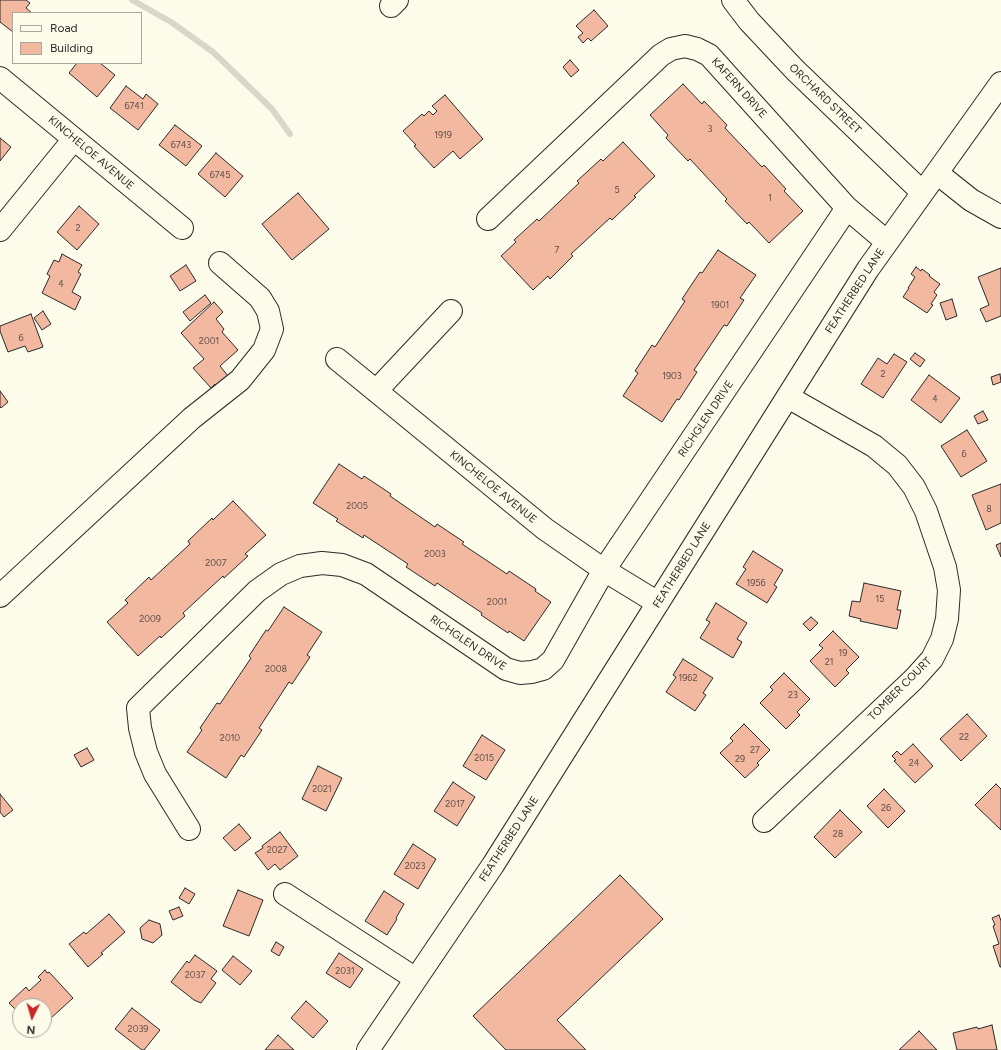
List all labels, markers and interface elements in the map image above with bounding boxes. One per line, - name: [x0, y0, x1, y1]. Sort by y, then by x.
- legend: [12, 12, 142, 64]
- text: Road: [50, 21, 78, 35]
- text: Building: [50, 41, 93, 55]
- street label: KAFERN DRIVE: [709, 55, 769, 121]
- street label: ORCHARD STREET: [786, 61, 864, 137]
- house number: 6741: [124, 101, 144, 111]
- street label: KINCHELOE AVENUE: [45, 113, 137, 193]
- house number: 3: [708, 124, 712, 134]
- house number: 1919: [434, 130, 452, 140]
- house number: 6743: [171, 140, 191, 150]
- house number: 6745: [210, 170, 230, 180]
- house number: 5: [614, 185, 620, 195]
- house number: 1: [768, 193, 772, 203]
- house number: 2: [75, 223, 81, 233]
- house number: 7: [555, 245, 559, 255]
- street label: FEATHERBED LANE: [822, 246, 888, 336]
- house number: 4: [58, 279, 64, 289]
- house number: 1901: [711, 300, 729, 310]
- house number: 6: [18, 333, 24, 343]
- house number: 2001: [199, 336, 219, 346]
- house number: 2: [880, 369, 886, 379]
- house number: 1903: [662, 371, 682, 381]
- street label: RICHGLEN DRIVE: [676, 378, 736, 460]
- house number: 4: [932, 394, 938, 404]
- street label: KINCHELOE AVENUE: [447, 448, 539, 526]
- house number: 6: [961, 449, 967, 459]
- house number: 2005: [346, 501, 368, 511]
- house number: 8: [986, 504, 992, 514]
- street label: FEATHERBED LANE: [650, 519, 714, 611]
- house number: 2003: [424, 549, 446, 559]
- house number: 2007: [205, 558, 227, 568]
- house number: 1956: [746, 578, 766, 588]
- house number: 15: [876, 594, 884, 604]
- house number: 2001: [487, 597, 507, 607]
- street label: RICHGLEN DRIVE: [427, 613, 509, 673]
- house number: 2009: [139, 614, 161, 624]
- house number: 19: [839, 648, 847, 658]
- street label: TOMBER COURT: [866, 655, 934, 723]
- house number: 21: [825, 657, 833, 667]
- house number: 2008: [265, 664, 287, 674]
- house number: 1962: [679, 673, 697, 683]
- house number: 23: [788, 690, 798, 700]
- house number: 22: [959, 732, 969, 742]
- house number: 2010: [220, 733, 240, 743]
- house number: 27: [750, 745, 760, 755]
- house number: 2015: [474, 753, 494, 763]
- house number: 29: [735, 754, 745, 764]
- house number: 24: [909, 758, 919, 768]
- house number: 2021: [312, 784, 332, 794]
- street label: FEATHERBED LANE: [476, 794, 542, 884]
- house number: 2017: [445, 799, 465, 809]
- house number: 26: [881, 803, 891, 813]
- house number: 28: [833, 829, 843, 839]
- house number: 2027: [267, 845, 287, 855]
- house number: 2023: [405, 861, 425, 871]
- house number: 2031: [335, 966, 355, 976]
- house number: 2037: [185, 970, 205, 980]
- north arrow: [12, 998, 52, 1038]
- text: N: [26, 1023, 36, 1036]
- house number: 2039: [128, 1024, 148, 1034]

